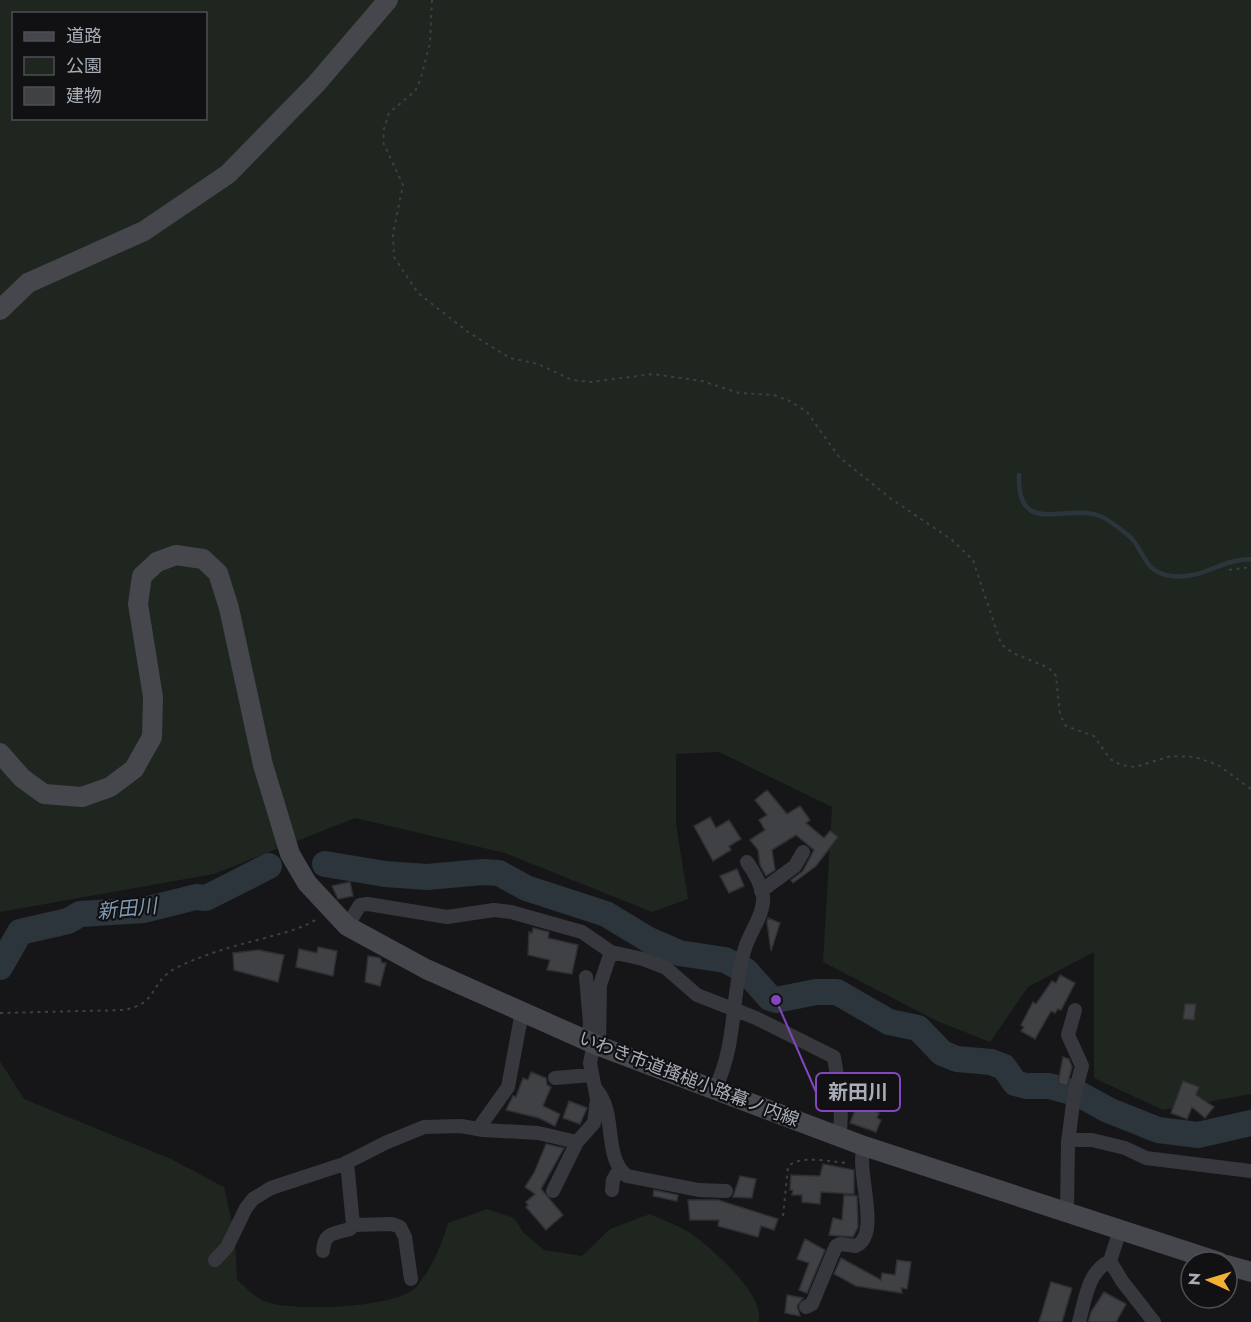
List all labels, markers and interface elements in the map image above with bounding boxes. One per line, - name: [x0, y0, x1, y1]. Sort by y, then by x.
- legend: [12, 12, 207, 120]
- text: 道路: [66, 23, 102, 49]
- text: 公園: [66, 53, 102, 79]
- text: 建物: [66, 83, 102, 109]
- water label: 新田川: [96, 891, 160, 927]
- street label: いわき市道搔槌小路幕ノ内線: [575, 1025, 803, 1133]
- callout: 新田川: [816, 1073, 900, 1111]
- text: 新田川: [828, 1078, 888, 1107]
- north arrow: [1179, 1250, 1239, 1310]
- text: N: [1183, 1272, 1206, 1286]

